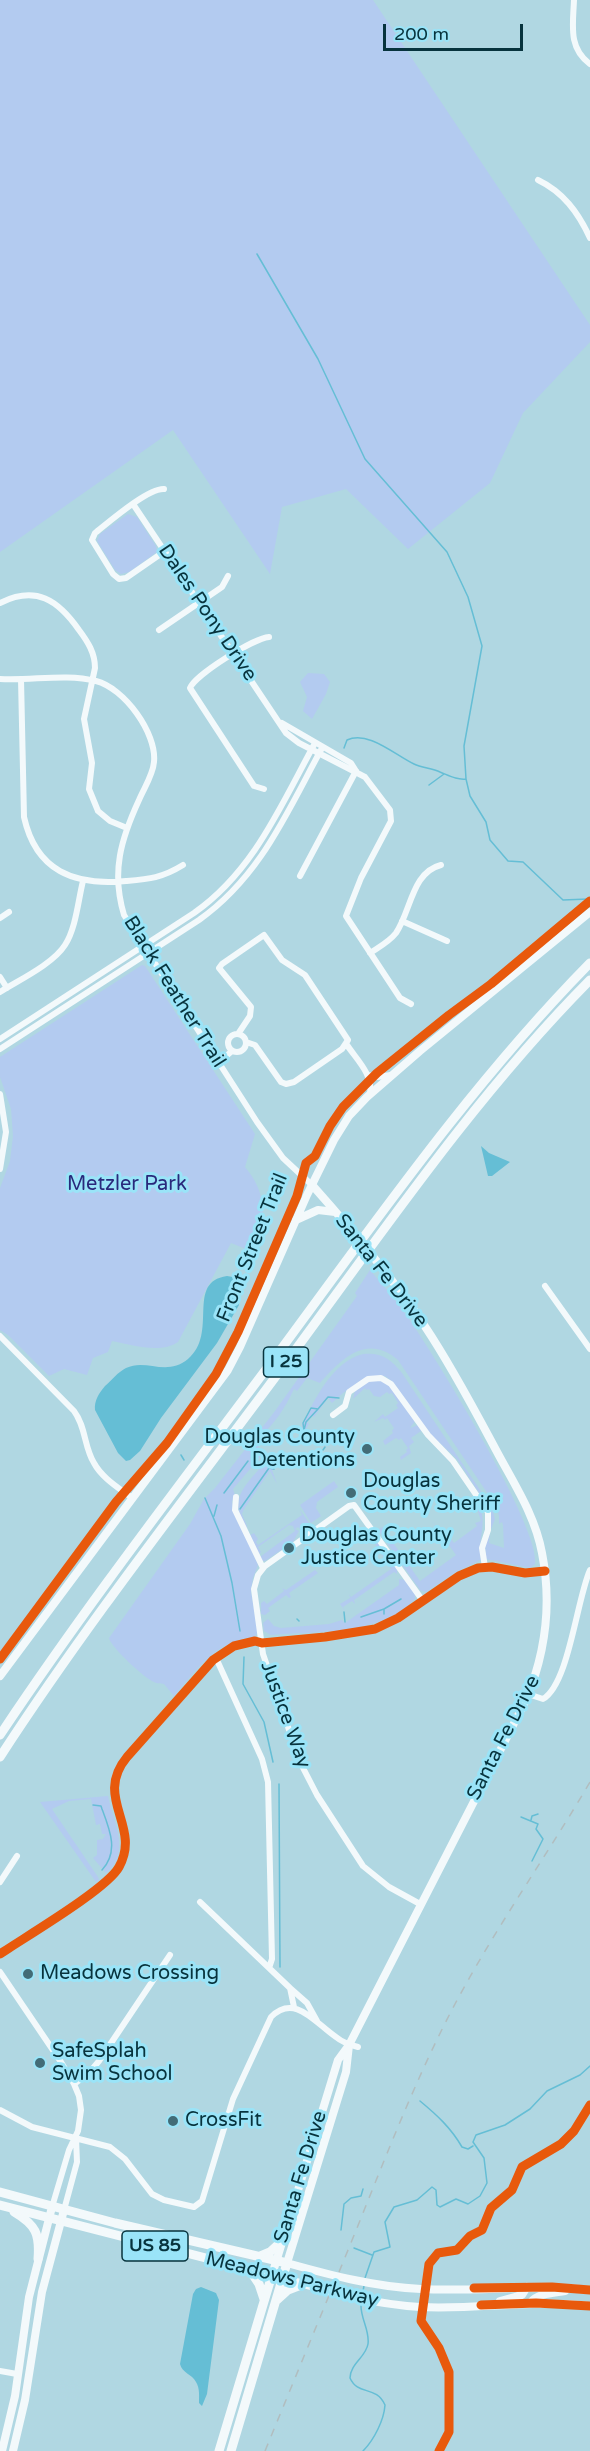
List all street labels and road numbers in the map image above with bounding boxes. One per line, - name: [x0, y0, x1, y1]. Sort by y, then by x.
- street label: Dales Pony Drive: [152, 540, 262, 686]
- street label: Black Feather Trail: [118, 912, 230, 1072]
- street label: Front Street Trail: [212, 1170, 294, 1326]
- street label: Santa Fe Drive: [329, 1210, 433, 1332]
- road number: I 25: [264, 1347, 308, 1377]
- street label: Justice Way: [255, 1658, 315, 1772]
- street label: Santa Fe Drive: [462, 1672, 546, 1804]
- street label: Santa Fe Drive: [270, 2108, 332, 2246]
- road number: US 85: [122, 2231, 188, 2261]
- street label: Meadows Parkway: [203, 2247, 381, 2313]

